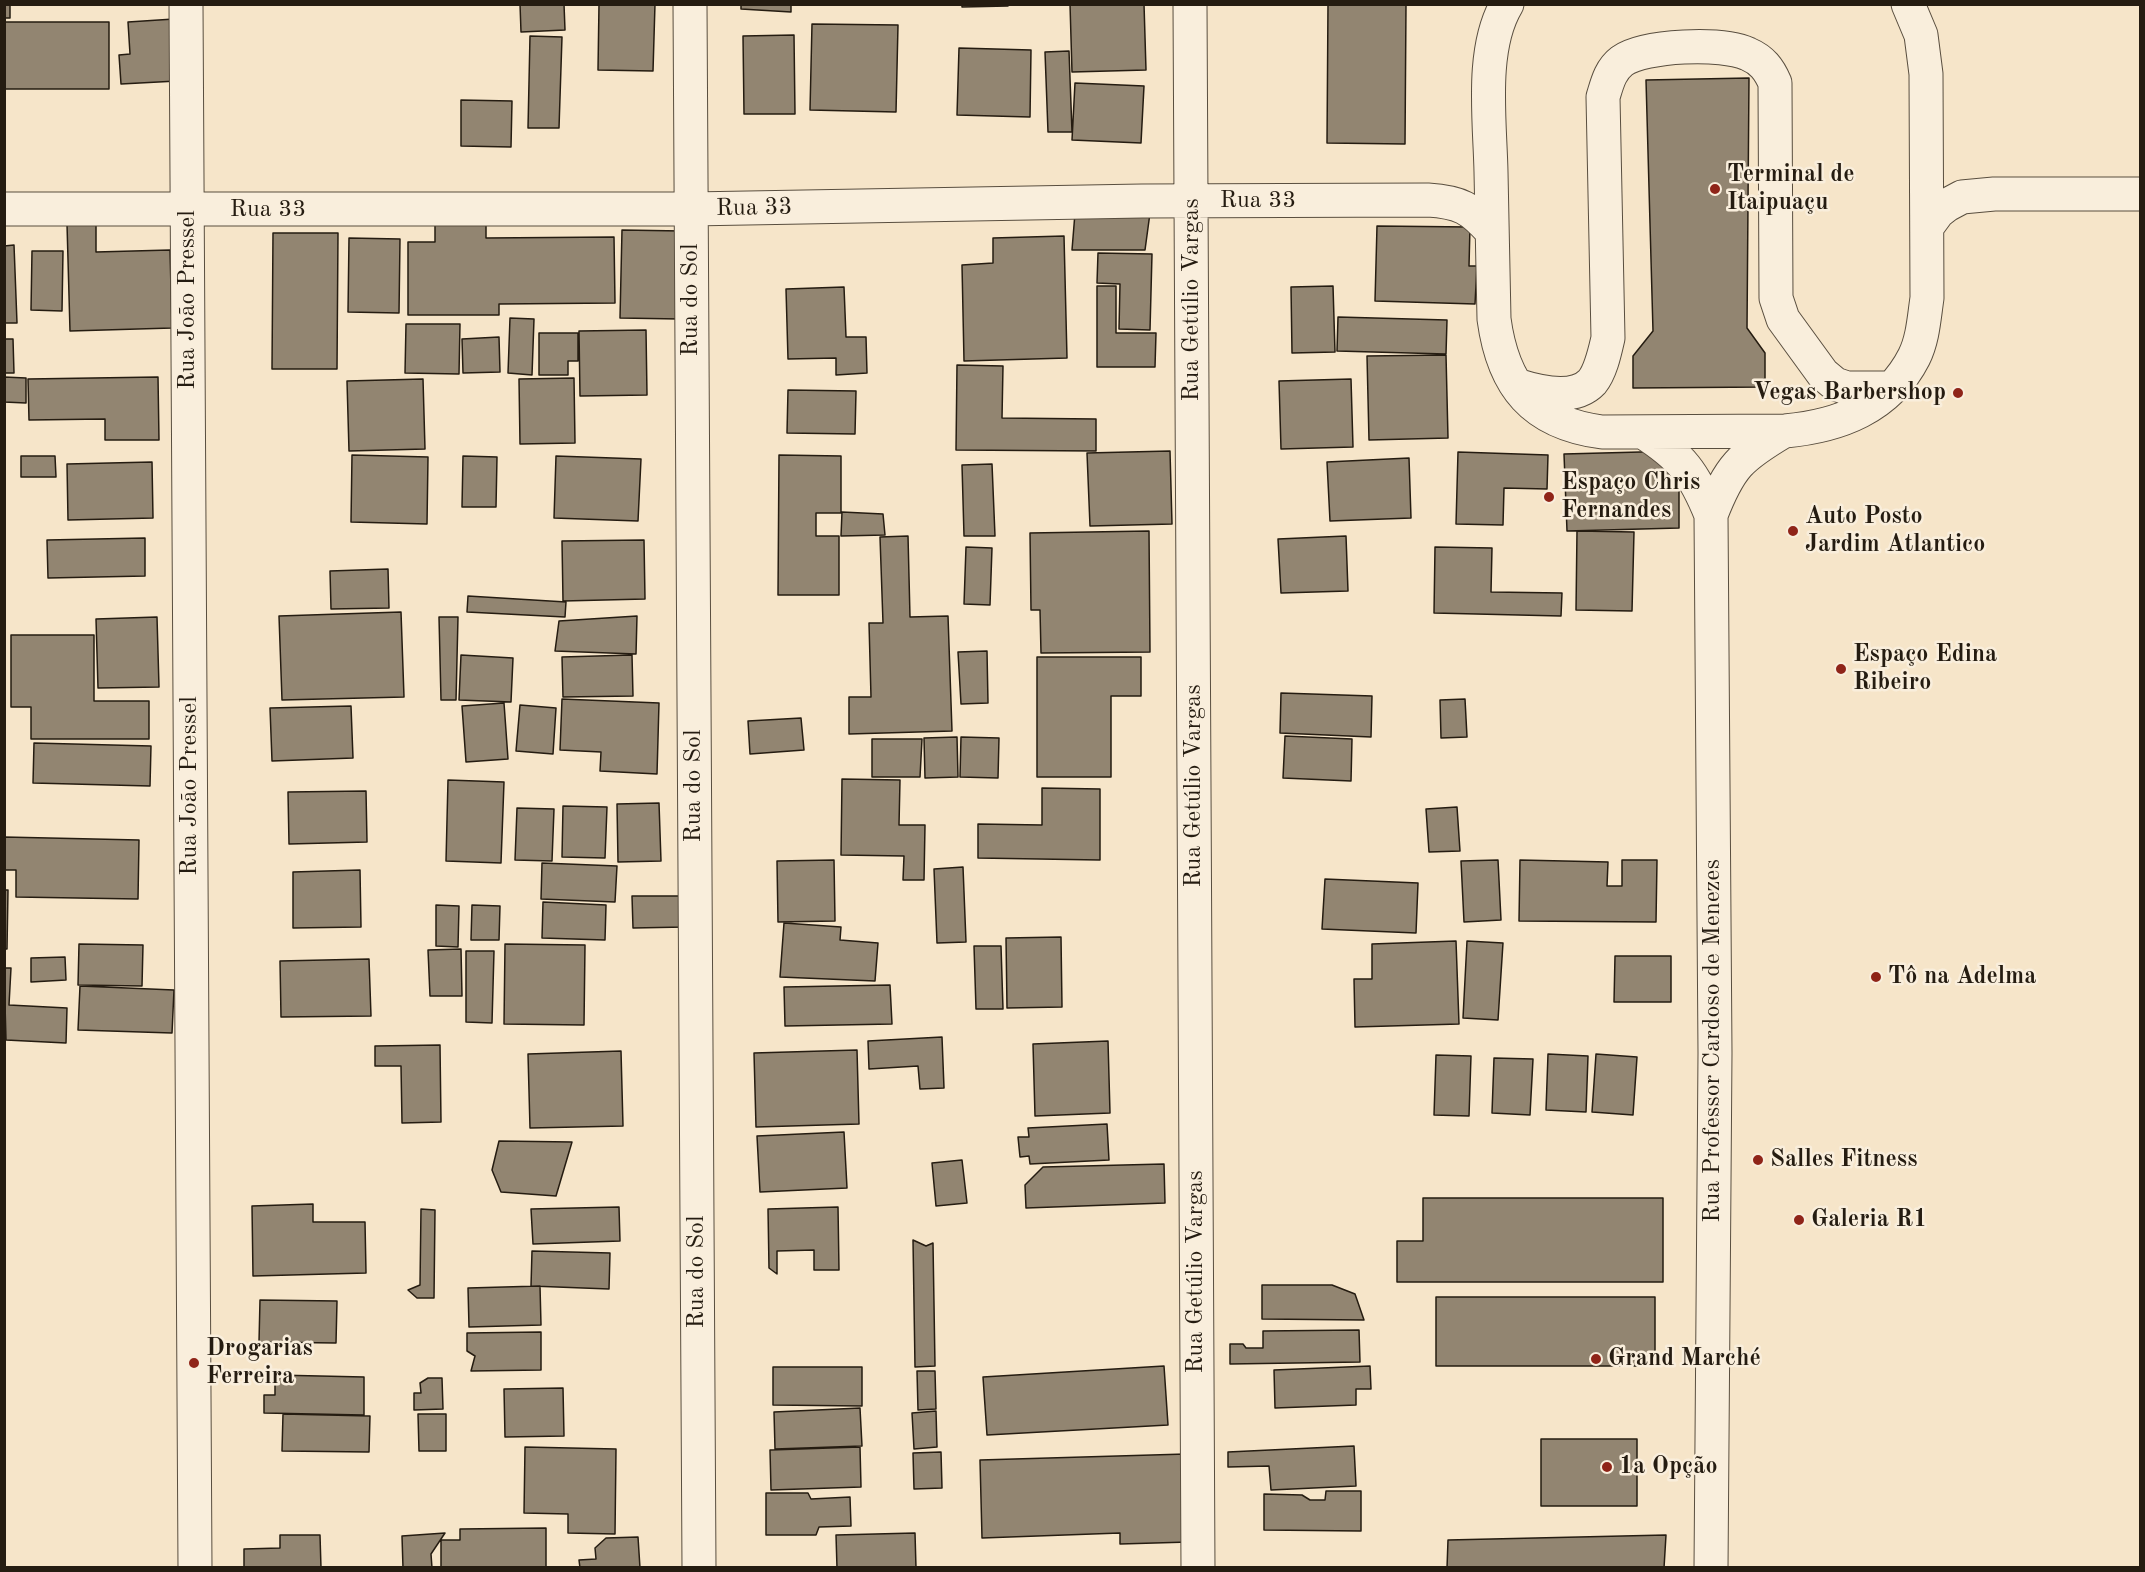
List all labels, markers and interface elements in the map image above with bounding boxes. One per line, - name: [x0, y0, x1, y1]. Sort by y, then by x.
- place label: Terminal de Itaipuaçu: [1727, 161, 1855, 217]
- marker: Terminal de Itaipuaçu: [1708, 182, 1722, 196]
- street label: Rua 33: [1220, 187, 1296, 215]
- street label: Rua 33: [716, 193, 792, 223]
- street label: Rua 33: [230, 196, 306, 224]
- street label: Rua Getúlio Vargas: [1178, 198, 1206, 402]
- street label: Rua João Pressel: [174, 210, 202, 390]
- street label: Rua do Sol: [677, 244, 705, 356]
- place label: Vegas Barbershop: [1753, 379, 1946, 407]
- marker: Vegas Barbershop: [1951, 386, 1965, 400]
- place label: Espaço Chris Fernandes: [1561, 469, 1700, 525]
- marker: Espaço Chris Fernandes: [1542, 490, 1556, 504]
- place label: Auto Posto Jardim Atlantico: [1805, 503, 1985, 559]
- marker: Auto Posto Jardim Atlantico: [1786, 524, 1800, 538]
- place label: Espaço Edina Ribeiro: [1853, 641, 1997, 697]
- marker: Espaço Edina Ribeiro: [1834, 662, 1848, 676]
- street label: Rua Getúlio Vargas: [1180, 684, 1208, 888]
- street label: Rua João Pressel: [176, 696, 204, 876]
- street label: Rua do Sol: [680, 730, 708, 842]
- street label: Rua Professor Cardoso de Menezes: [1699, 859, 1727, 1223]
- place label: Tô na Adelma: [1888, 963, 2037, 991]
- marker: Tô na Adelma: [1869, 970, 1883, 984]
- place label: Salles Fitness: [1770, 1146, 1917, 1174]
- marker: Salles Fitness: [1751, 1153, 1765, 1167]
- street label: Rua Getúlio Vargas: [1182, 1170, 1210, 1374]
- place label: Galeria R1: [1811, 1206, 1927, 1234]
- marker: Galeria R1: [1792, 1213, 1806, 1227]
- street label: Rua do Sol: [683, 1216, 711, 1328]
- place label: Drogarias Ferreira: [206, 1335, 313, 1391]
- place label: Grand Marché: [1608, 1345, 1761, 1373]
- marker: Grand Marché: [1589, 1352, 1603, 1366]
- marker: Drogarias Ferreira: [187, 1356, 201, 1370]
- place label: 1a Opção: [1619, 1453, 1717, 1481]
- marker: 1a Opção: [1600, 1460, 1614, 1474]

